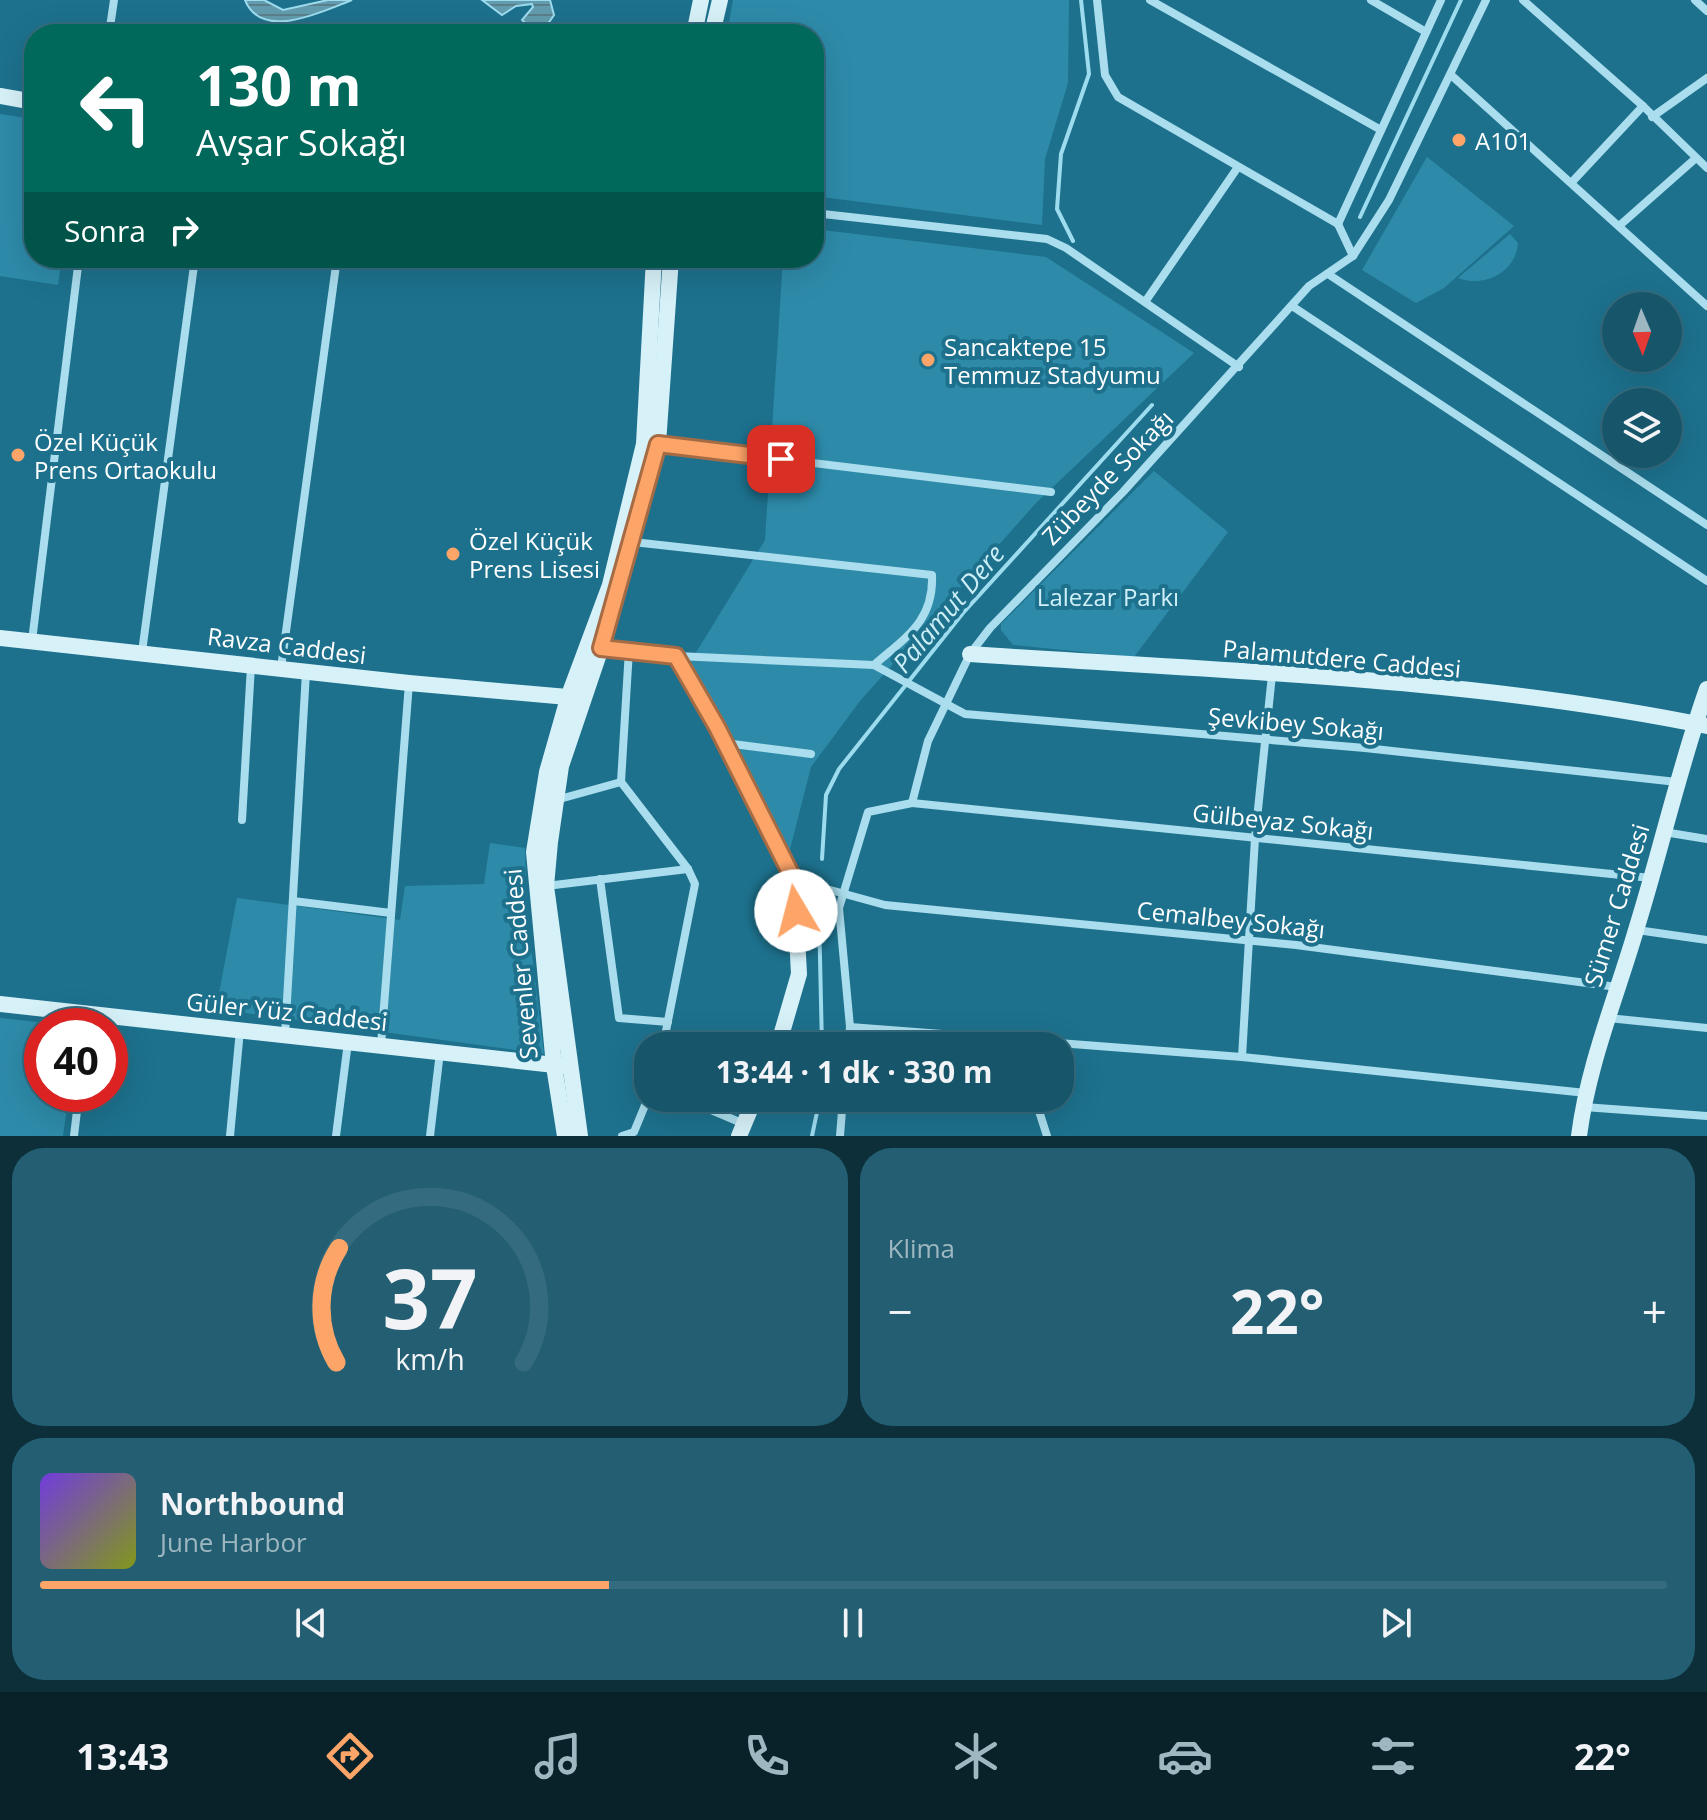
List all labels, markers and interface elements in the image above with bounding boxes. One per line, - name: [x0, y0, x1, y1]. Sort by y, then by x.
- text: 130 m: [196, 46, 362, 122]
- icon: left: [64, 56, 168, 160]
- text: Avşar Sokağı: [196, 118, 407, 167]
- place label: A101: [1475, 124, 1531, 157]
- marker: A101: [1450, 131, 1468, 149]
- icon: right: [162, 208, 206, 252]
- text: Sonra: [64, 210, 146, 251]
- north arrow: [1602, 292, 1682, 372]
- map controls: [1602, 292, 1682, 468]
- place label: Sancaktepe 15 Temmuz Stadyumu: [944, 330, 1161, 391]
- marker: Sancaktepe 15 Temmuz Stadyumu: [919, 351, 937, 369]
- button: layers: [1602, 388, 1682, 468]
- street label: Zübeyde Sokağı: [1034, 402, 1180, 552]
- place label: Özel Küçük Prens Ortaokulu: [34, 425, 217, 486]
- pin: [747, 425, 815, 493]
- icon: arrive: [759, 437, 803, 481]
- marker: Özel Küçük Prens Ortaokulu: [9, 446, 27, 464]
- place label: Özel Küçük Prens Lisesi: [469, 524, 600, 585]
- water label: Palamut Dere: [884, 536, 1012, 680]
- marker: Özel Küçük Prens Lisesi: [444, 545, 462, 563]
- park label: Lalezar Parkı: [1037, 580, 1179, 613]
- street label: Ravza Caddesi: [206, 619, 368, 671]
- street label: Palamutdere Caddesi: [1221, 631, 1463, 685]
- street label: Şevkibey Sokağı: [1207, 699, 1385, 747]
- street label: Gülbeyaz Sokağı: [1191, 795, 1375, 847]
- street label: Sümer Caddesi: [1576, 820, 1656, 990]
- street label: Sevenler Caddesi: [495, 867, 545, 1061]
- position arrow: [754, 869, 838, 953]
- street label: Cemalbey Sokağı: [1135, 893, 1327, 945]
- street label: Güler Yüz Caddesi: [185, 984, 389, 1038]
- speed limit sign: 40: [24, 1008, 128, 1112]
- text: 13:44 · 1 dk · 330 m: [716, 1051, 992, 1092]
- text: Klima: [888, 1230, 955, 1266]
- text: 37: [382, 1240, 477, 1353]
- text: 22°: [1230, 1270, 1324, 1352]
- text: −: [888, 1281, 913, 1341]
- text: +: [1642, 1281, 1667, 1341]
- text: km/h: [395, 1339, 464, 1378]
- text: Northbound: [160, 1483, 345, 1524]
- text: June Harbor: [160, 1524, 307, 1560]
- icon: previous: [289, 1601, 333, 1645]
- icon: pause: [831, 1601, 875, 1645]
- icon: next: [1374, 1601, 1418, 1645]
- icon: directions: [322, 1728, 378, 1784]
- icon: music: [530, 1728, 586, 1784]
- icon: phone: [739, 1728, 795, 1784]
- icon: climate: [948, 1728, 1004, 1784]
- icon: car: [1157, 1728, 1213, 1784]
- icon: filters: [1365, 1728, 1421, 1784]
- text: 13:43: [76, 1732, 169, 1781]
- text: 22°: [1574, 1732, 1631, 1781]

